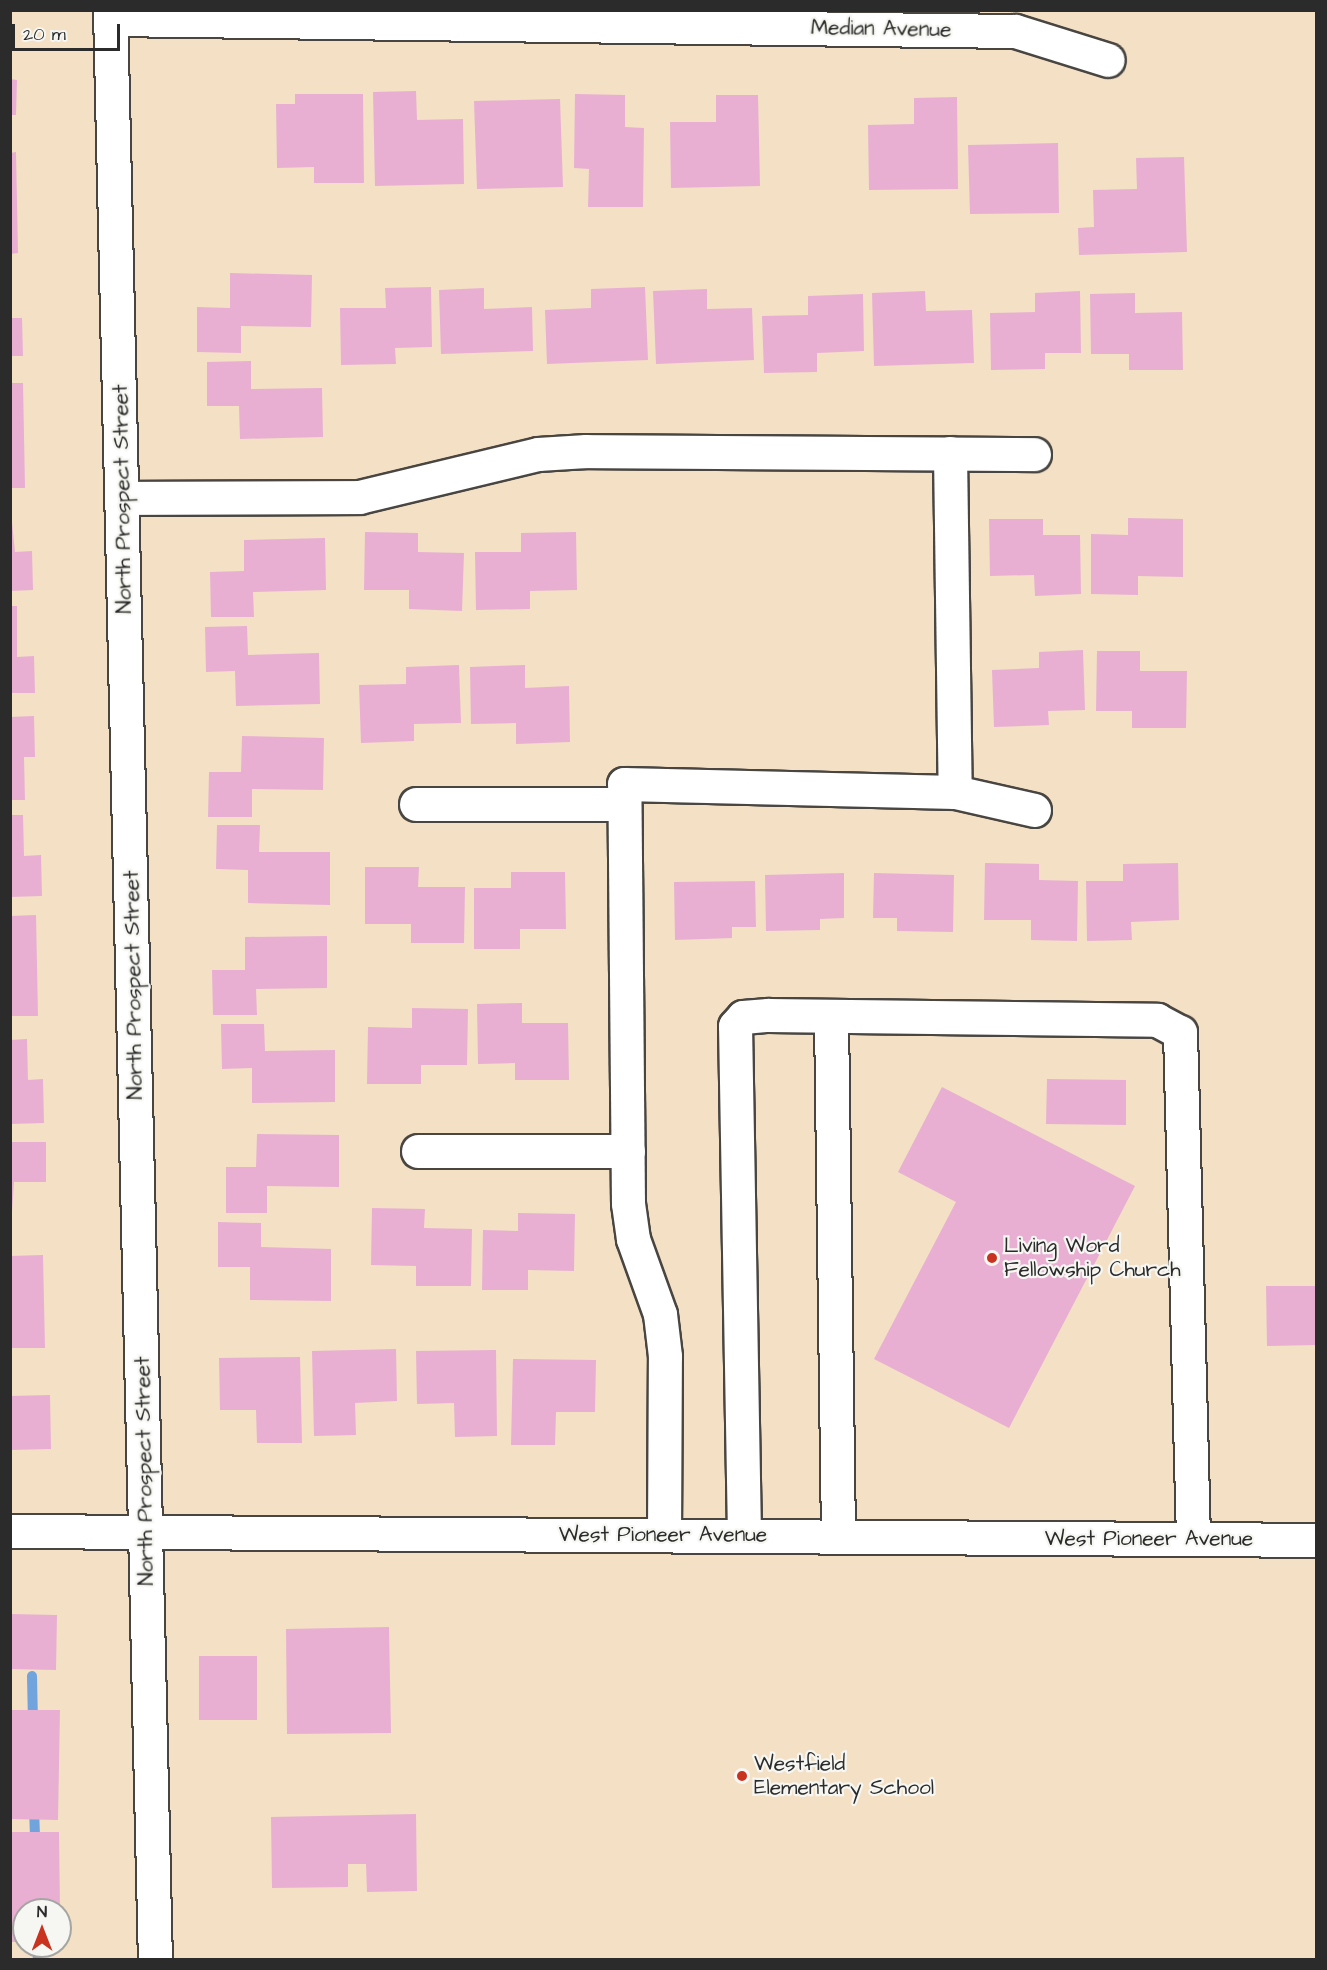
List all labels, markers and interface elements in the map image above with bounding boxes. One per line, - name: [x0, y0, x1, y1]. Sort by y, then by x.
- scale bar: [15, 12, 123, 50]
- street label: Median Avenue: [811, 15, 951, 43]
- text: 20 m: [23, 22, 66, 47]
- street label: North Prospect Street: [108, 384, 138, 614]
- street label: North Prospect Street: [119, 870, 149, 1100]
- place label: Living Word Fellowship Church: [1004, 1233, 1181, 1283]
- marker: Living Word Fellowship Church: [985, 1251, 999, 1265]
- street label: North Prospect Street: [130, 1356, 160, 1586]
- street label: West Pioneer Avenue: [559, 1522, 767, 1548]
- street label: West Pioneer Avenue: [1045, 1526, 1253, 1552]
- place label: Westfield Elementary School: [754, 1751, 934, 1801]
- marker: Westfield Elementary School: [735, 1769, 749, 1783]
- north arrow: [12, 1898, 72, 1958]
- text: N: [37, 1901, 47, 1923]

